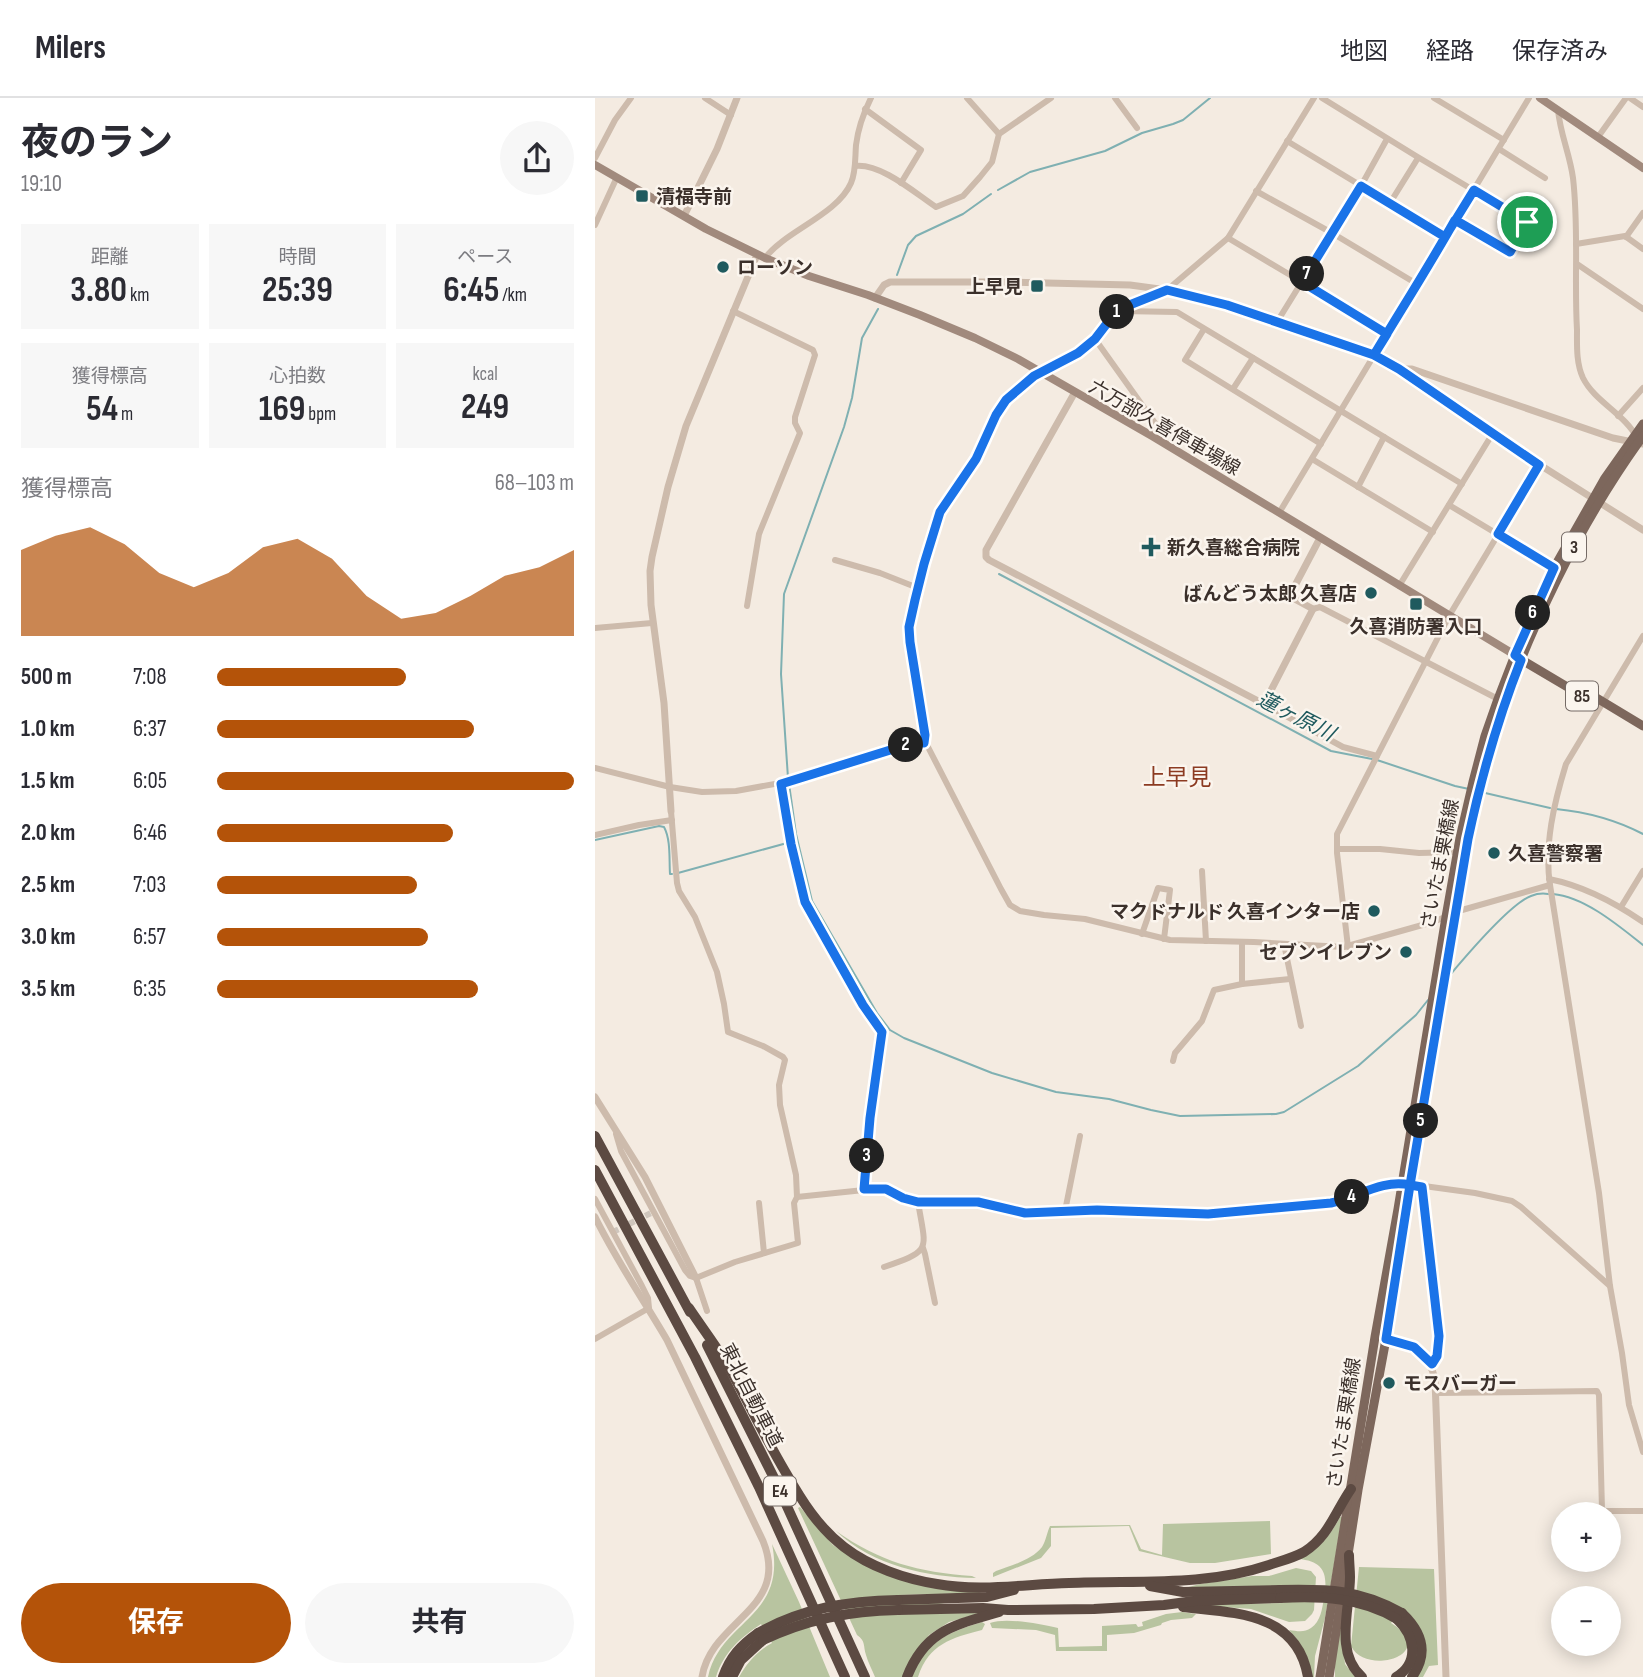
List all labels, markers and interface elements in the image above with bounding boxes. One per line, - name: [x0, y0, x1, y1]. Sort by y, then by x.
- text: Milers: [35, 28, 106, 68]
- text: 地図: [1340, 37, 1388, 66]
- text: 経路: [1426, 37, 1474, 66]
- text: 保存済み: [1512, 37, 1608, 66]
- text: 夜のラン: [21, 121, 173, 166]
- button: share: [500, 121, 574, 195]
- text: 19:10: [21, 170, 62, 198]
- place label: 清福寺前: [656, 186, 732, 209]
- marker: 清福寺前: [634, 188, 650, 204]
- pin: [1497, 192, 1557, 252]
- icon: arrive: [1508, 203, 1546, 241]
- text: 距離: [91, 246, 129, 269]
- text: 時間: [278, 246, 317, 269]
- text: ペース: [457, 246, 513, 269]
- pin: 7: [1289, 256, 1325, 292]
- place label: ローソン: [737, 257, 813, 280]
- marker: ローソン: [715, 259, 731, 275]
- text: 7: [1302, 262, 1311, 285]
- text: 3.80: [70, 269, 127, 312]
- text: 25:39: [262, 269, 333, 312]
- text: 6:45: [443, 269, 499, 312]
- place label: 上早見: [966, 276, 1023, 299]
- marker: 上早見: [1029, 278, 1045, 294]
- text: km: [127, 284, 149, 307]
- text: /km: [499, 284, 527, 307]
- pin: 1: [1099, 294, 1135, 330]
- text: 1: [1113, 300, 1120, 323]
- text: kcal: [473, 363, 498, 386]
- text: 獲得標高: [72, 365, 148, 388]
- text: 心拍数: [269, 365, 326, 388]
- street label: 六万部久喜停車場線: [1084, 376, 1244, 481]
- text: 249: [461, 386, 509, 429]
- text: 54: [86, 388, 118, 431]
- text: 169: [259, 388, 305, 431]
- text: m: [118, 403, 133, 426]
- text: bpm: [305, 403, 336, 426]
- text: 68–103 m: [495, 469, 574, 497]
- text: 獲得標高: [21, 475, 113, 503]
- road number: 3: [1562, 532, 1586, 561]
- marker: 新久喜総合病院: [1141, 537, 1161, 557]
- place label: 新久喜総合病院: [1167, 537, 1300, 560]
- place label: ばんどう太郎 久喜店: [1184, 583, 1357, 606]
- marker: ばんどう太郎 久喜店: [1363, 585, 1379, 601]
- marker: 久喜消防署入口: [1408, 596, 1424, 612]
- pin: 6: [1515, 596, 1551, 630]
- text: 6: [1528, 601, 1537, 624]
- place label: 久喜消防署入口: [1349, 616, 1483, 639]
- text: 500 m: [21, 663, 72, 691]
- text: 7:08: [133, 663, 167, 691]
- road number: 85: [1566, 682, 1598, 710]
- water label: 蓮ヶ原川: [1253, 686, 1341, 748]
- text: 1.0 km: [21, 715, 75, 743]
- text: 6:37: [133, 715, 166, 743]
- pin: 2: [889, 728, 923, 762]
- text: 2: [901, 733, 910, 756]
- district label: 上早見: [1143, 764, 1212, 792]
- text: 1.5 km: [21, 767, 74, 795]
- text: 6:05: [133, 767, 167, 795]
- street label: さいたま栗橋線: [1417, 797, 1464, 931]
- text: 2.0 km: [21, 819, 75, 847]
- text: 6:46: [133, 819, 167, 847]
- place label: 久喜警察署: [1508, 843, 1603, 866]
- marker: 久喜警察署: [1486, 845, 1502, 861]
- text: 2.5 km: [21, 871, 75, 899]
- text: 7:03: [133, 871, 166, 899]
- place label: マクドナルド 久喜インター店: [1110, 901, 1360, 924]
- marker: マクドナルド 久喜インター店: [1366, 903, 1382, 919]
- text: 3.0 km: [21, 923, 76, 951]
- text: 6:57: [133, 923, 166, 951]
- place label: セブンイレブン: [1259, 942, 1392, 965]
- marker: セブンイレブン: [1398, 944, 1414, 960]
- text: 3.5 km: [21, 975, 75, 1003]
- text: 6:35: [133, 975, 166, 1003]
- pin: 5: [1403, 1104, 1439, 1138]
- text: 5: [1416, 1109, 1425, 1132]
- pin: 3: [849, 1138, 885, 1174]
- text: 3: [862, 1144, 871, 1167]
- pin: 4: [1335, 1180, 1369, 1214]
- text: 4: [1347, 1185, 1356, 1208]
- street label: 東北自動車道: [715, 1340, 787, 1452]
- street label: さいたま栗橋線: [1323, 1356, 1366, 1490]
- place label: モスバーガー: [1403, 1373, 1517, 1396]
- marker: モスバーガー: [1381, 1375, 1397, 1391]
- road number: E4: [764, 1476, 796, 1506]
- map controls: [1551, 1502, 1621, 1656]
- button: +: [1551, 1502, 1621, 1572]
- button: 保存: [21, 1583, 291, 1663]
- button: 共有: [305, 1583, 574, 1663]
- button: −: [1551, 1586, 1621, 1656]

